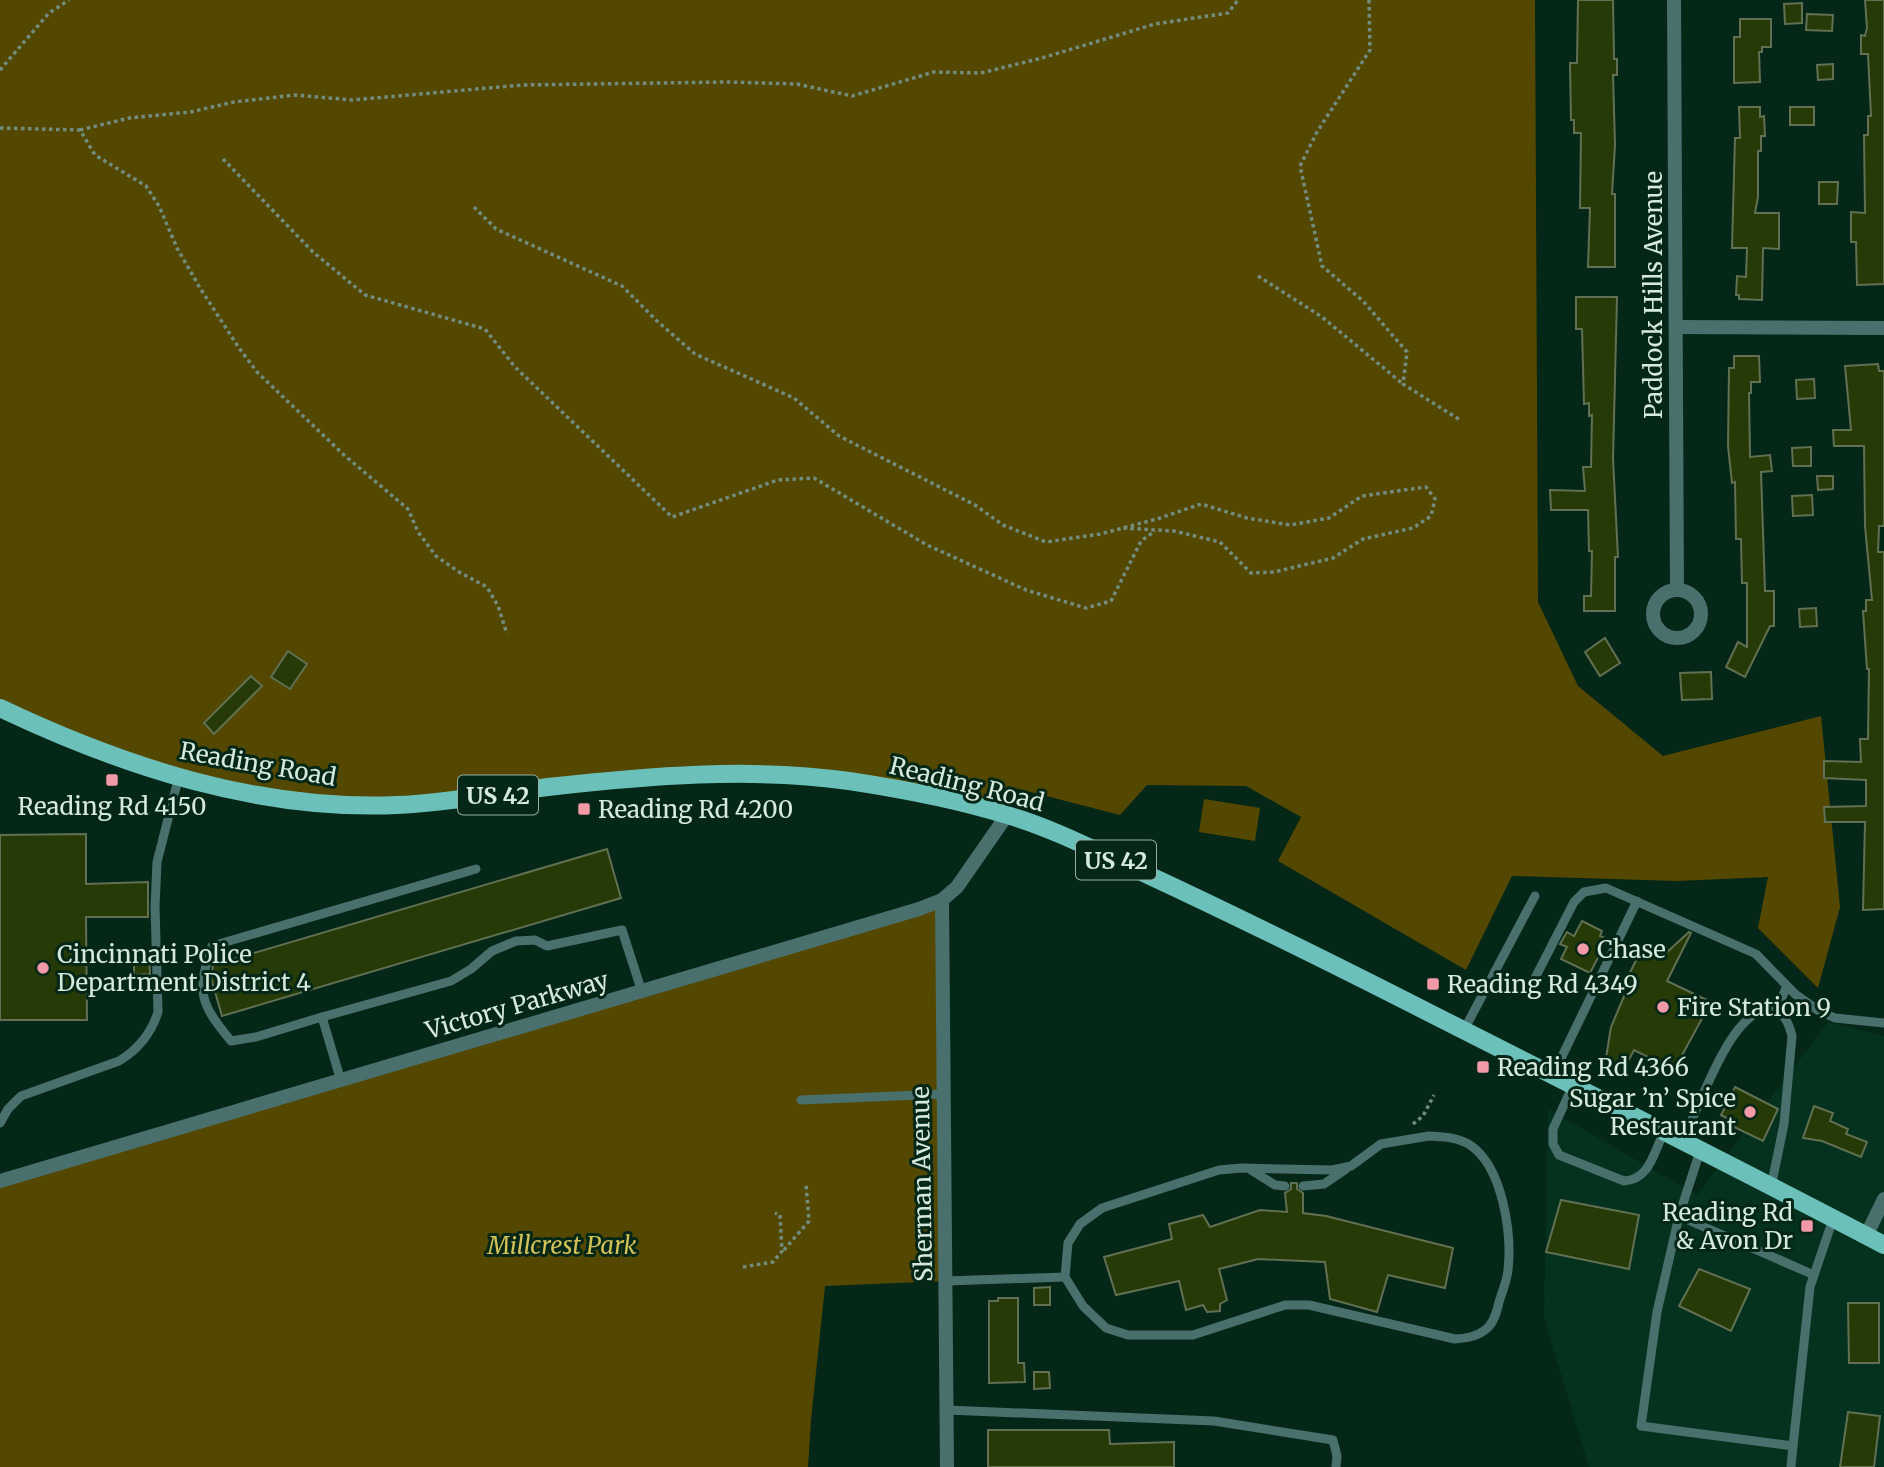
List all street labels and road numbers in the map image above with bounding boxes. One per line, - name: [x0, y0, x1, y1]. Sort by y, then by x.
- street label: Paddock Hills Avenue: [1638, 171, 1669, 419]
- street label: Reading Road: [177, 735, 339, 793]
- street label: Reading Road: [886, 750, 1048, 818]
- road number: US 42: [458, 776, 538, 814]
- road number: US 42: [1076, 840, 1156, 880]
- street label: Victory Parkway: [421, 964, 612, 1046]
- street label: Sherman Avenue: [905, 1086, 939, 1282]

